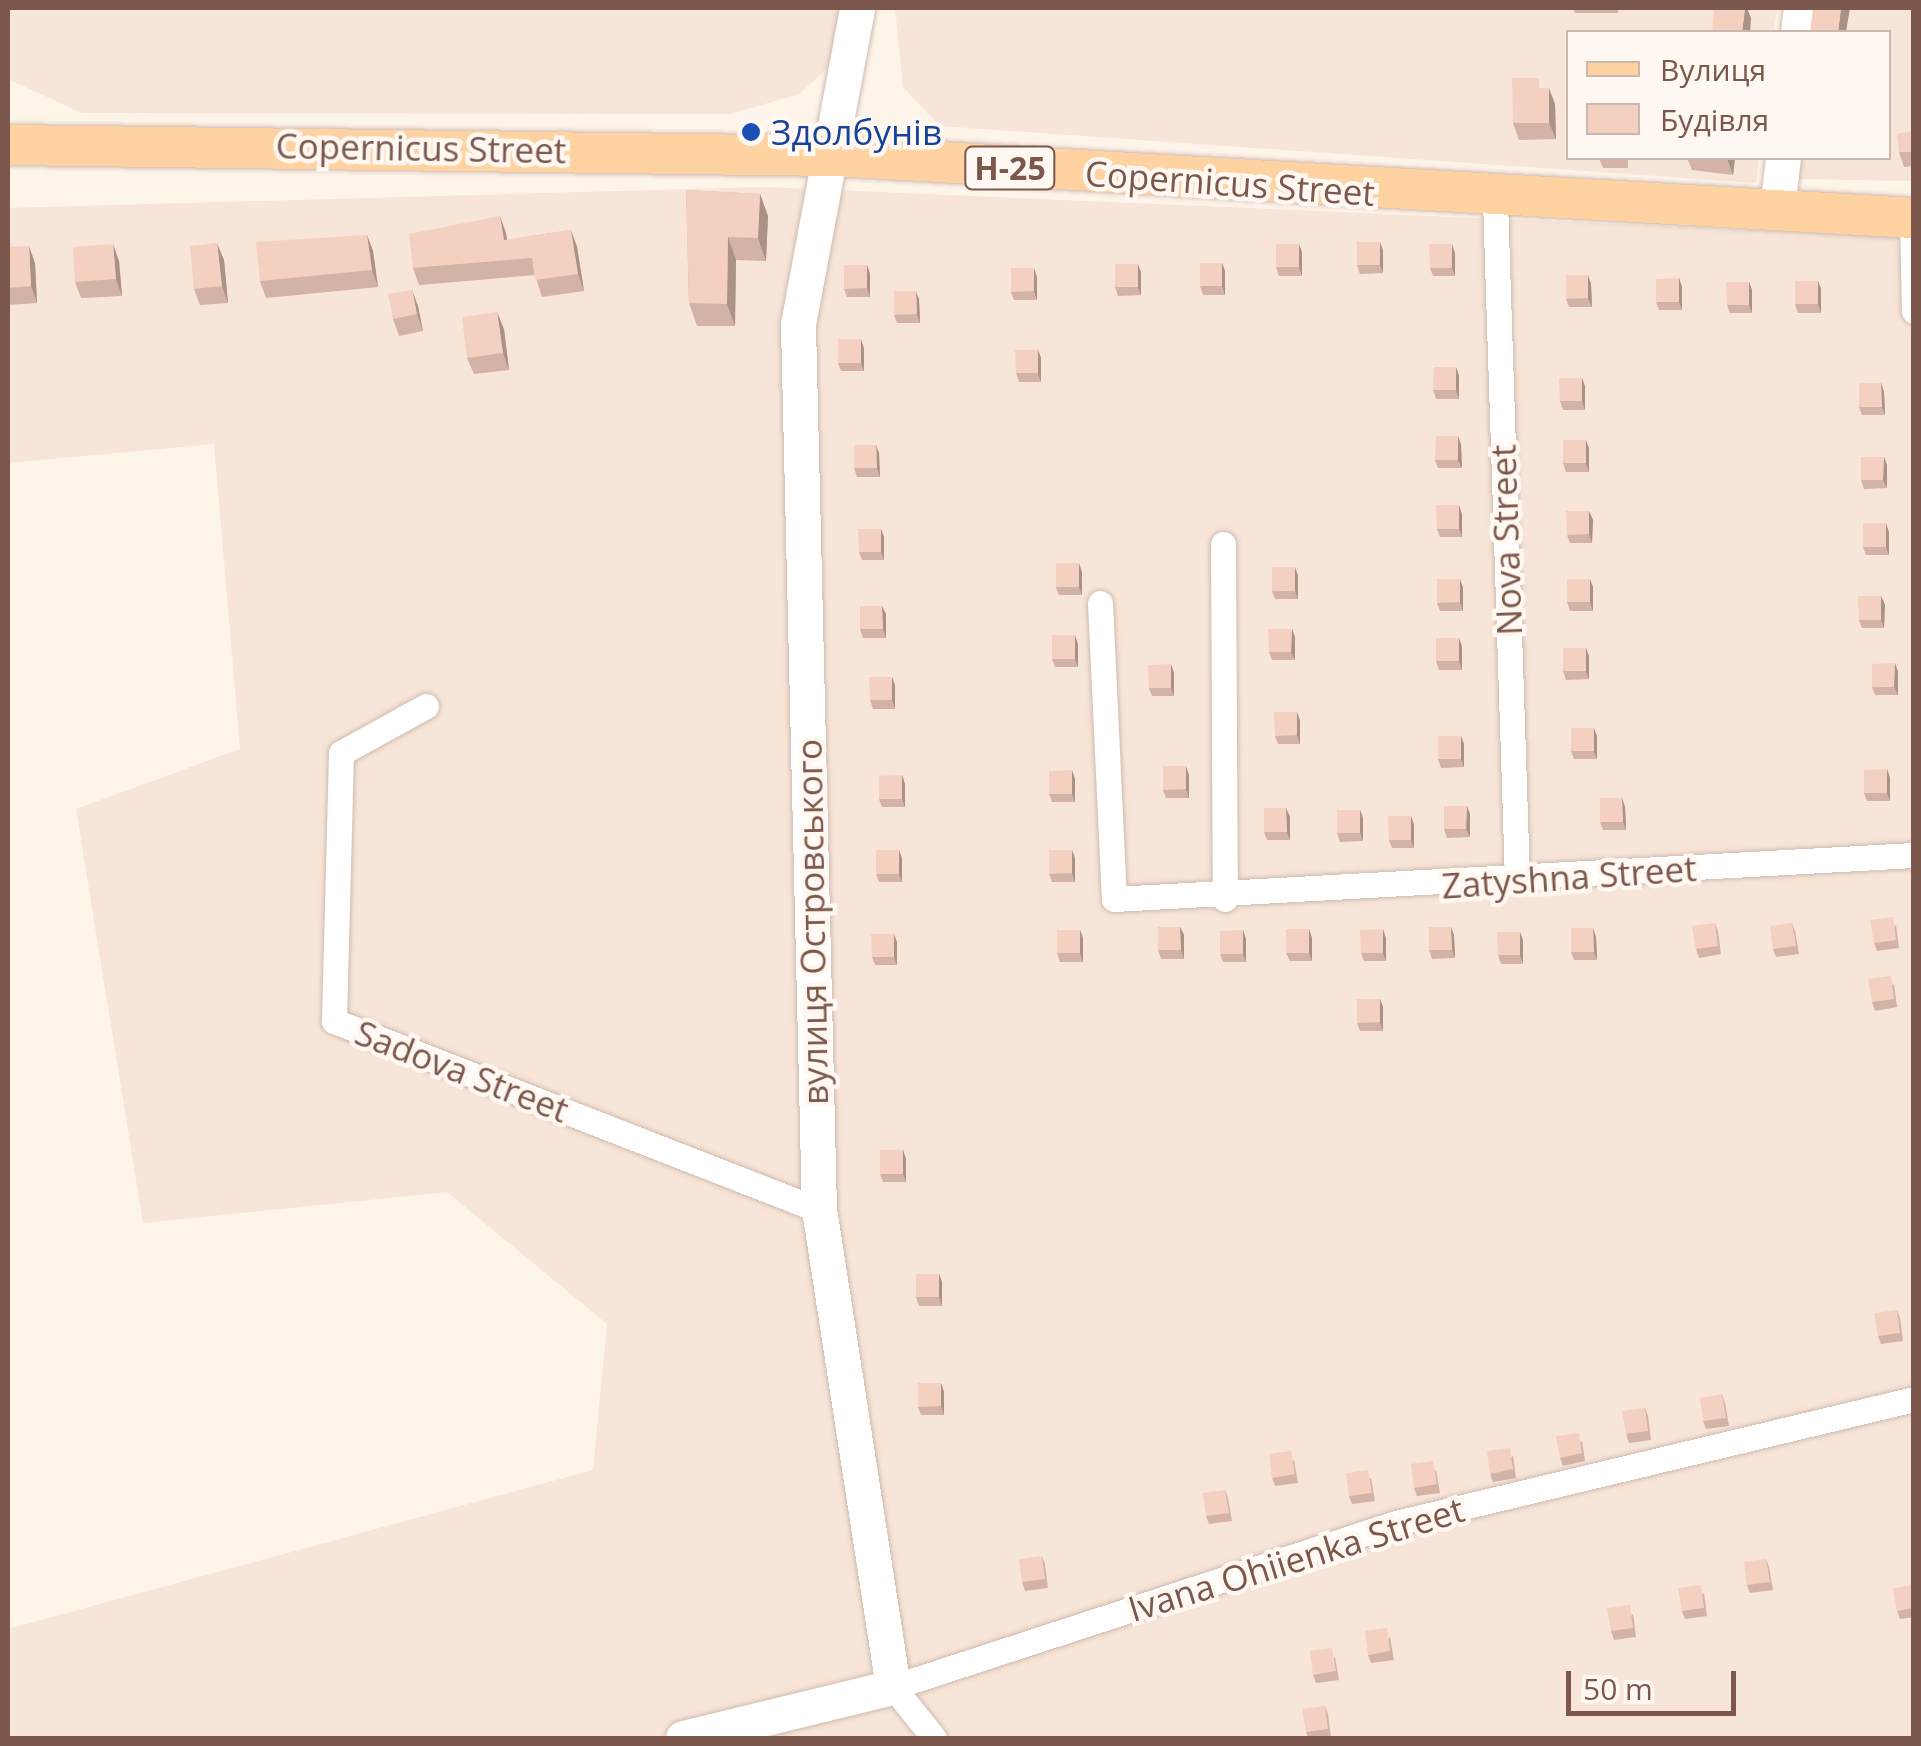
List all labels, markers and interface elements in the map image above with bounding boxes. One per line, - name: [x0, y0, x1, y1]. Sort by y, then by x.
- legend: [1566, 30, 1891, 160]
- text: Вулиця: [1660, 49, 1766, 90]
- text: Будівля: [1660, 99, 1769, 140]
- place label: Здолбунів: [771, 111, 942, 153]
- marker: Здолбунів: [740, 121, 762, 143]
- street label: Copernicus Street: [275, 124, 567, 172]
- road number: Н-25: [962, 141, 1058, 195]
- street label: Copernicus Street: [1084, 152, 1376, 214]
- street label: Nova Street: [1482, 444, 1530, 636]
- street label: вулиця Островського: [788, 739, 836, 1105]
- street label: Zatyshna Street: [1440, 847, 1698, 907]
- street label: Sadova Street: [350, 1011, 574, 1131]
- street label: Ivana Ohiienka Street: [1123, 1488, 1469, 1630]
- scale bar: [1571, 1651, 1741, 1713]
- text: 50 m: [1583, 1668, 1653, 1709]

